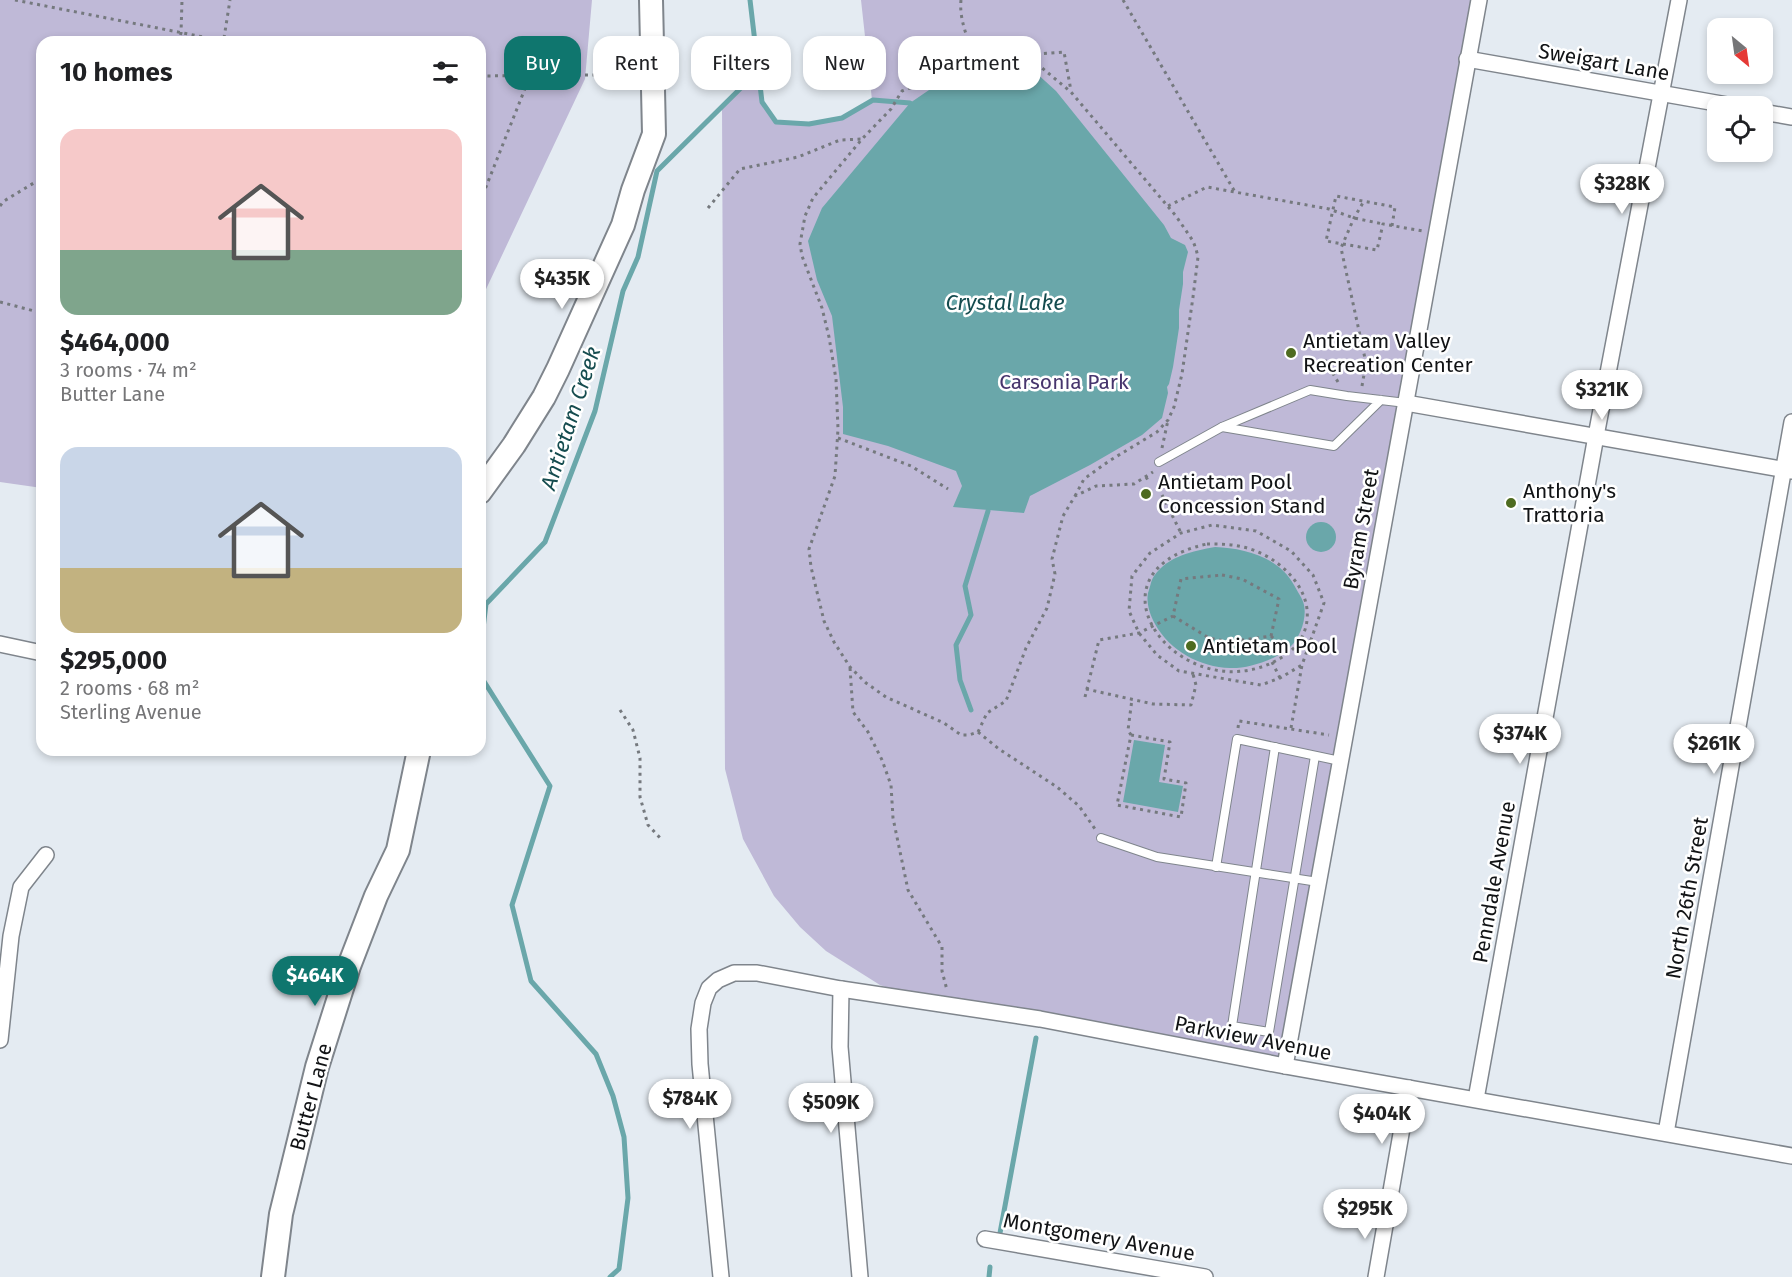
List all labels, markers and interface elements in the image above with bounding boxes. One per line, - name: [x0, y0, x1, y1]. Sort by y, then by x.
- north arrow: [1707, 18, 1773, 84]
- map controls: [1707, 18, 1773, 162]
- chip: Buy: [504, 36, 581, 90]
- chip: Rent: [593, 36, 679, 90]
- chip: Filters: [691, 36, 791, 90]
- chip: New: [803, 36, 886, 90]
- chip: Apartment: [898, 36, 1041, 90]
- street label: Sweigart Lane: [1536, 38, 1672, 86]
- icon: filters: [429, 56, 462, 89]
- text: 10 homes: [60, 57, 173, 88]
- button: locate: [1707, 96, 1773, 162]
- pin: $328K: [1580, 164, 1664, 215]
- icon: home: [207, 168, 315, 276]
- text: $328K: [1594, 171, 1650, 195]
- pin: $435K: [520, 259, 604, 310]
- text: $435K: [534, 266, 590, 290]
- water label: Crystal Lake: [945, 289, 1065, 316]
- text: $464,000: [60, 327, 170, 358]
- place label: Antietam Valley Recreation Center: [1303, 328, 1473, 378]
- water label: Antietam Creek: [534, 343, 606, 494]
- marker: Antietam Valley Recreation Center: [1284, 346, 1298, 360]
- text: 3 rooms · 74 m²: [60, 358, 197, 382]
- park label: Carsonia Park: [999, 369, 1129, 395]
- pin: $321K: [1560, 370, 1644, 421]
- text: $321K: [1575, 377, 1629, 401]
- text: Butter Lane: [60, 382, 165, 406]
- street label: Byram Street: [1338, 466, 1385, 592]
- place label: Antietam Pool Concession Stand: [1158, 469, 1326, 519]
- place label: Anthony's Trattoria: [1523, 478, 1616, 528]
- icon: home: [207, 486, 315, 594]
- marker: Antietam Pool Concession Stand: [1139, 487, 1153, 501]
- marker: Anthony's Trattoria: [1504, 496, 1518, 510]
- place label: Antietam Pool: [1203, 633, 1337, 659]
- marker: Antietam Pool: [1184, 639, 1198, 653]
- text: $295,000: [60, 645, 167, 676]
- text: 2 rooms · 68 m²: [60, 676, 200, 700]
- text: Sterling Avenue: [60, 700, 202, 724]
- pin: $374K: [1478, 714, 1562, 765]
- text: $374K: [1493, 721, 1547, 745]
- pin: $261K: [1672, 724, 1756, 775]
- text: $261K: [1687, 731, 1741, 755]
- street label: Penndale Avenue: [1467, 799, 1521, 965]
- street label: North 26th Street: [1660, 814, 1714, 981]
- pin: $464K: [273, 956, 357, 1007]
- text: $464K: [286, 963, 344, 987]
- street label: Parkview Avenue: [1172, 1010, 1334, 1066]
- street label: Butter Lane: [284, 1040, 338, 1154]
- pin: $784K: [648, 1079, 732, 1130]
- pin: $509K: [789, 1083, 873, 1134]
- text: $784K: [662, 1086, 718, 1110]
- text: $509K: [802, 1090, 860, 1114]
- pin: $404K: [1340, 1094, 1424, 1145]
- text: $404K: [1353, 1101, 1411, 1125]
- pin: $295K: [1323, 1189, 1407, 1240]
- text: $295K: [1337, 1196, 1393, 1220]
- street label: Montgomery Avenue: [1001, 1207, 1197, 1267]

